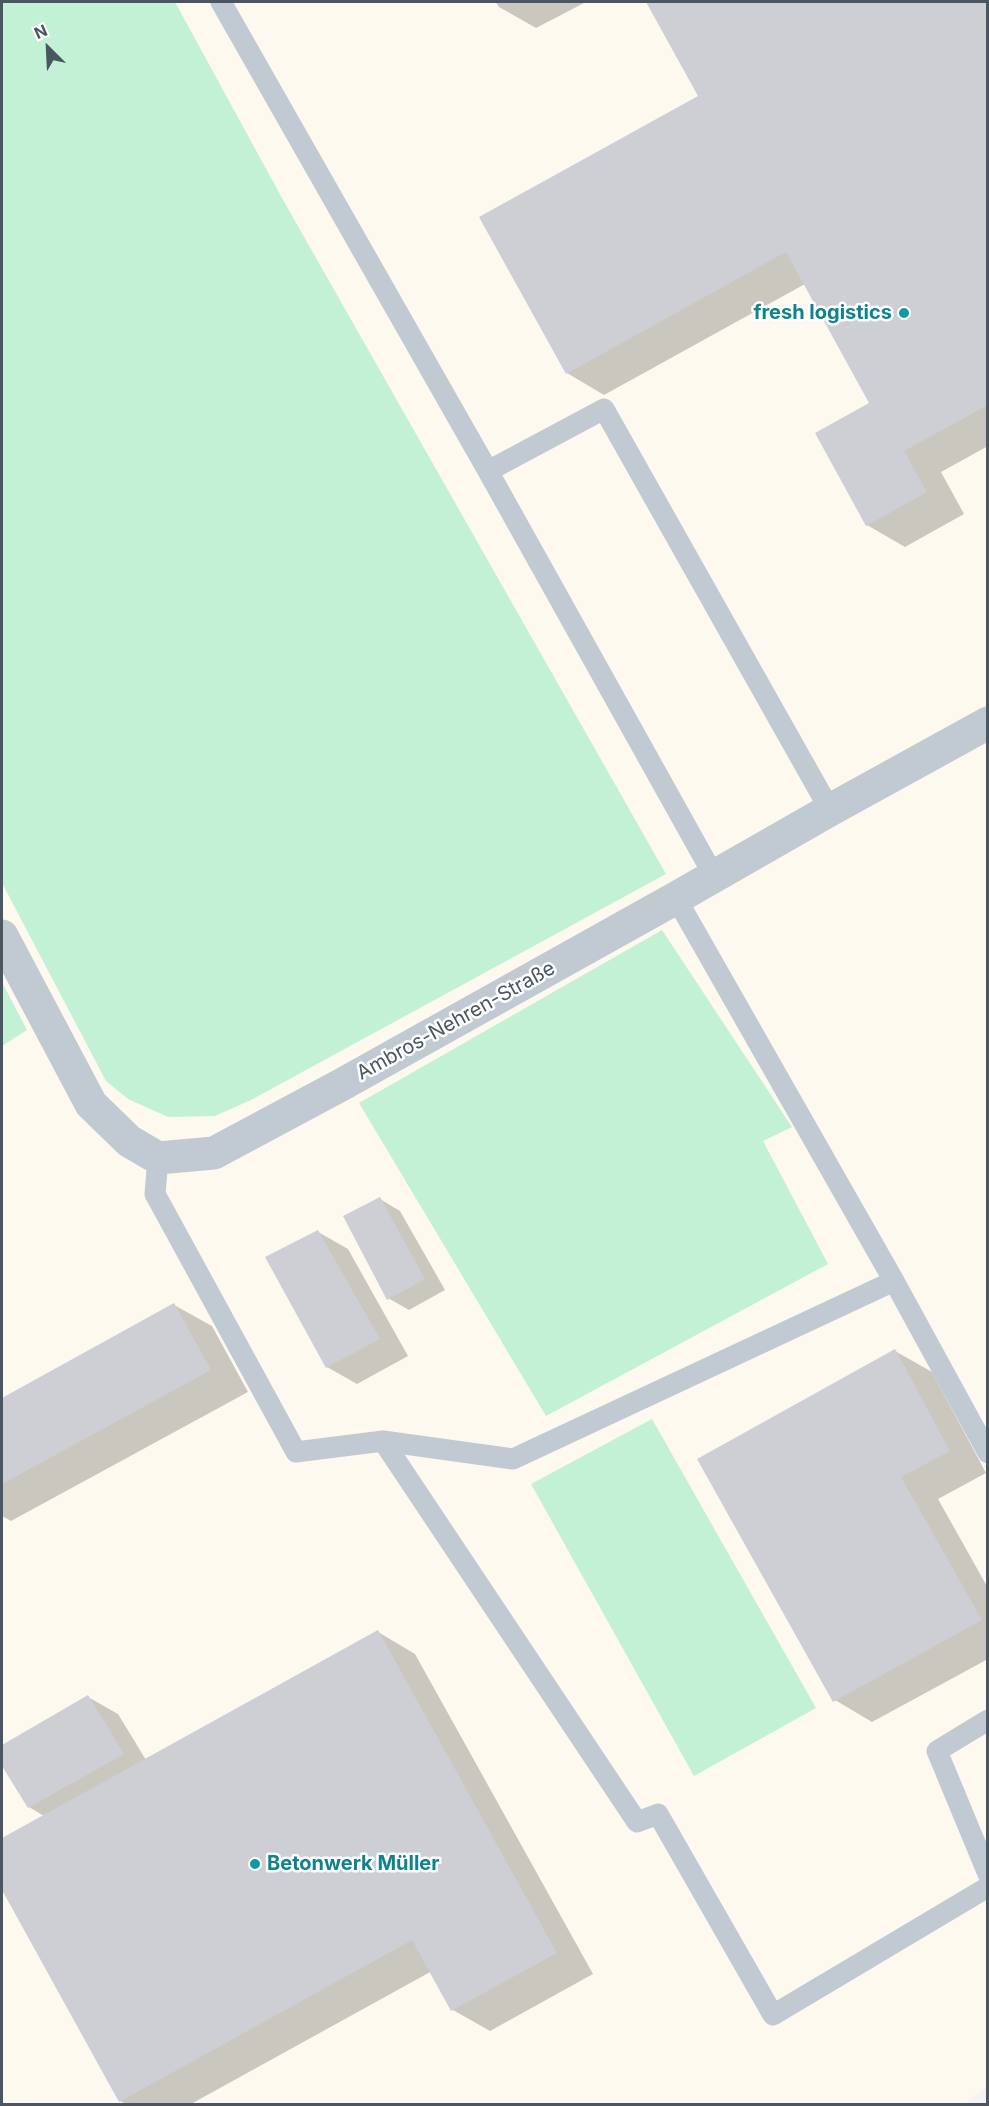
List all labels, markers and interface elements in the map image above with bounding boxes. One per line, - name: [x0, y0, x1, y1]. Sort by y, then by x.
- north arrow: [18, 18, 78, 78]
- text: N: [31, 20, 50, 43]
- place label: fresh logistics: [753, 301, 892, 325]
- marker: fresh logistics: [897, 306, 911, 320]
- street label: Ambros-Nehren-Straße: [353, 956, 559, 1086]
- place label: Betonwerk Müller: [267, 1852, 439, 1876]
- marker: Betonwerk Müller: [248, 1857, 262, 1871]

